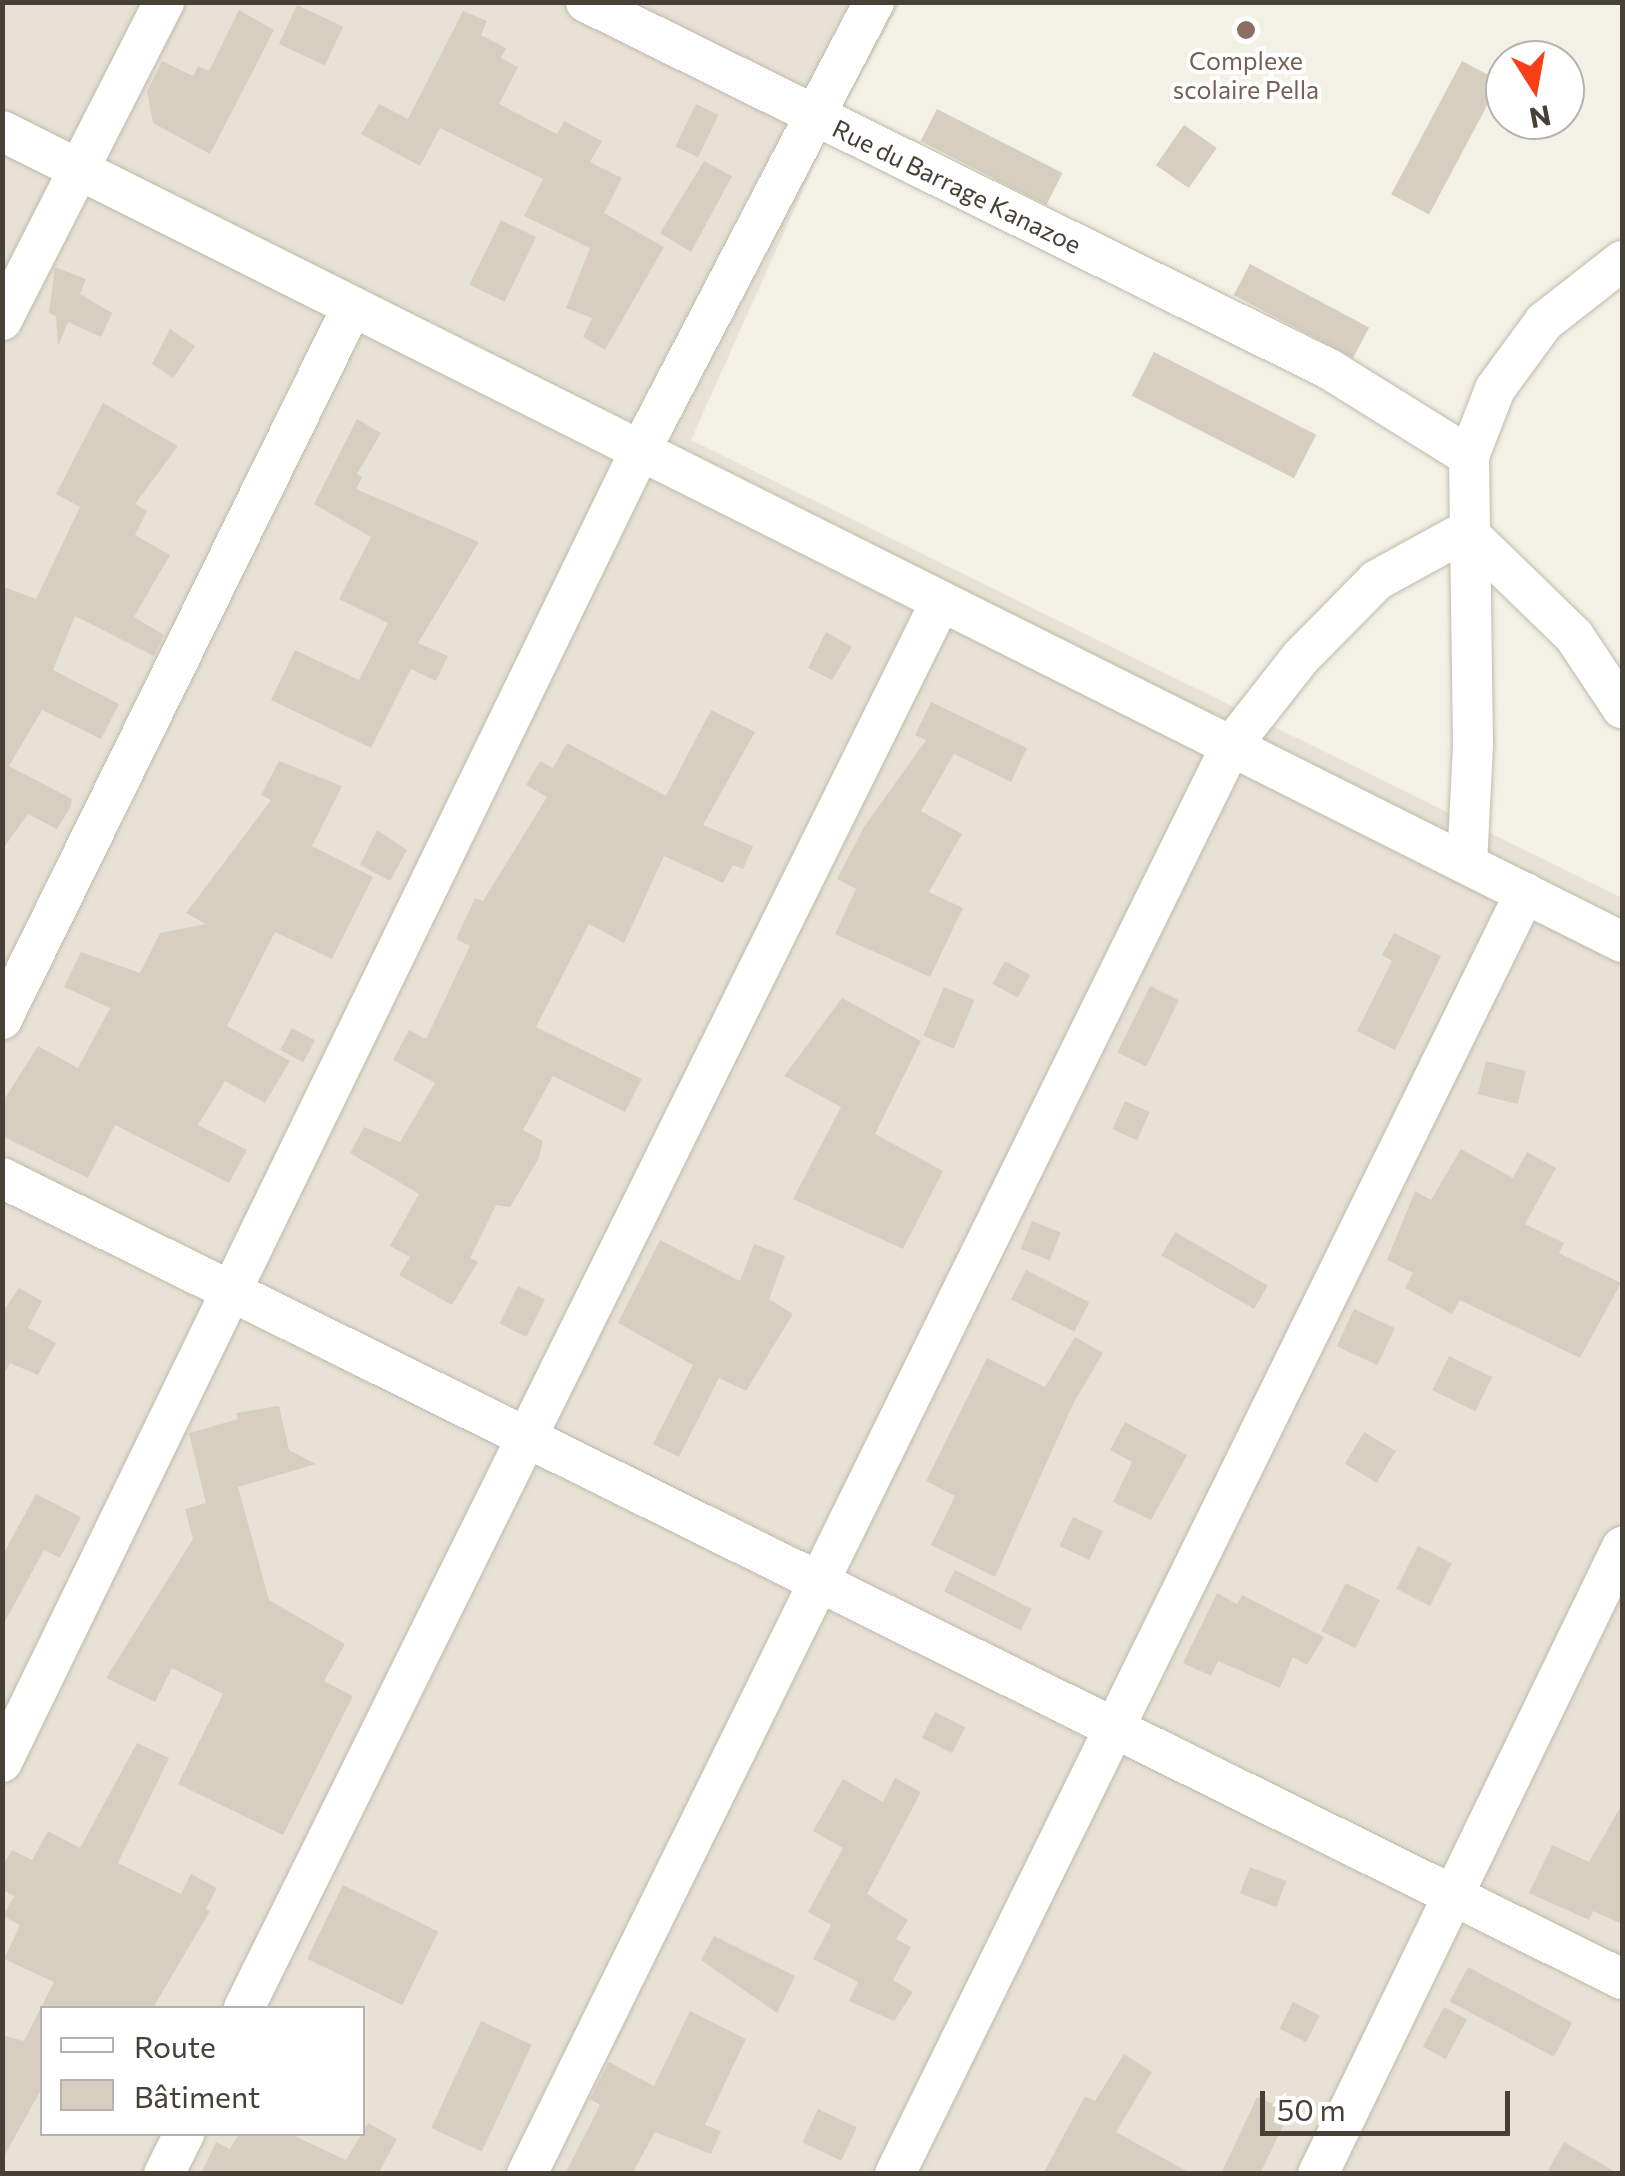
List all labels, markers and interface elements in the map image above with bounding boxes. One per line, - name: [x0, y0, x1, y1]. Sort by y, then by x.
- marker: Complexe scolaire Pella: [1235, 19, 1257, 41]
- north arrow: [1485, 40, 1585, 140]
- place label: Complexe scolaire Pella: [1173, 46, 1319, 105]
- text: N: [1527, 99, 1554, 136]
- street label: Rue du Barrage Kanazoe: [828, 113, 1086, 259]
- legend: [40, 2006, 365, 2136]
- text: Route: [134, 2027, 216, 2064]
- scale bar: [1265, 2071, 1515, 2133]
- text: Bâtiment: [134, 2077, 260, 2114]
- text: 50 m: [1277, 2090, 1346, 2127]

